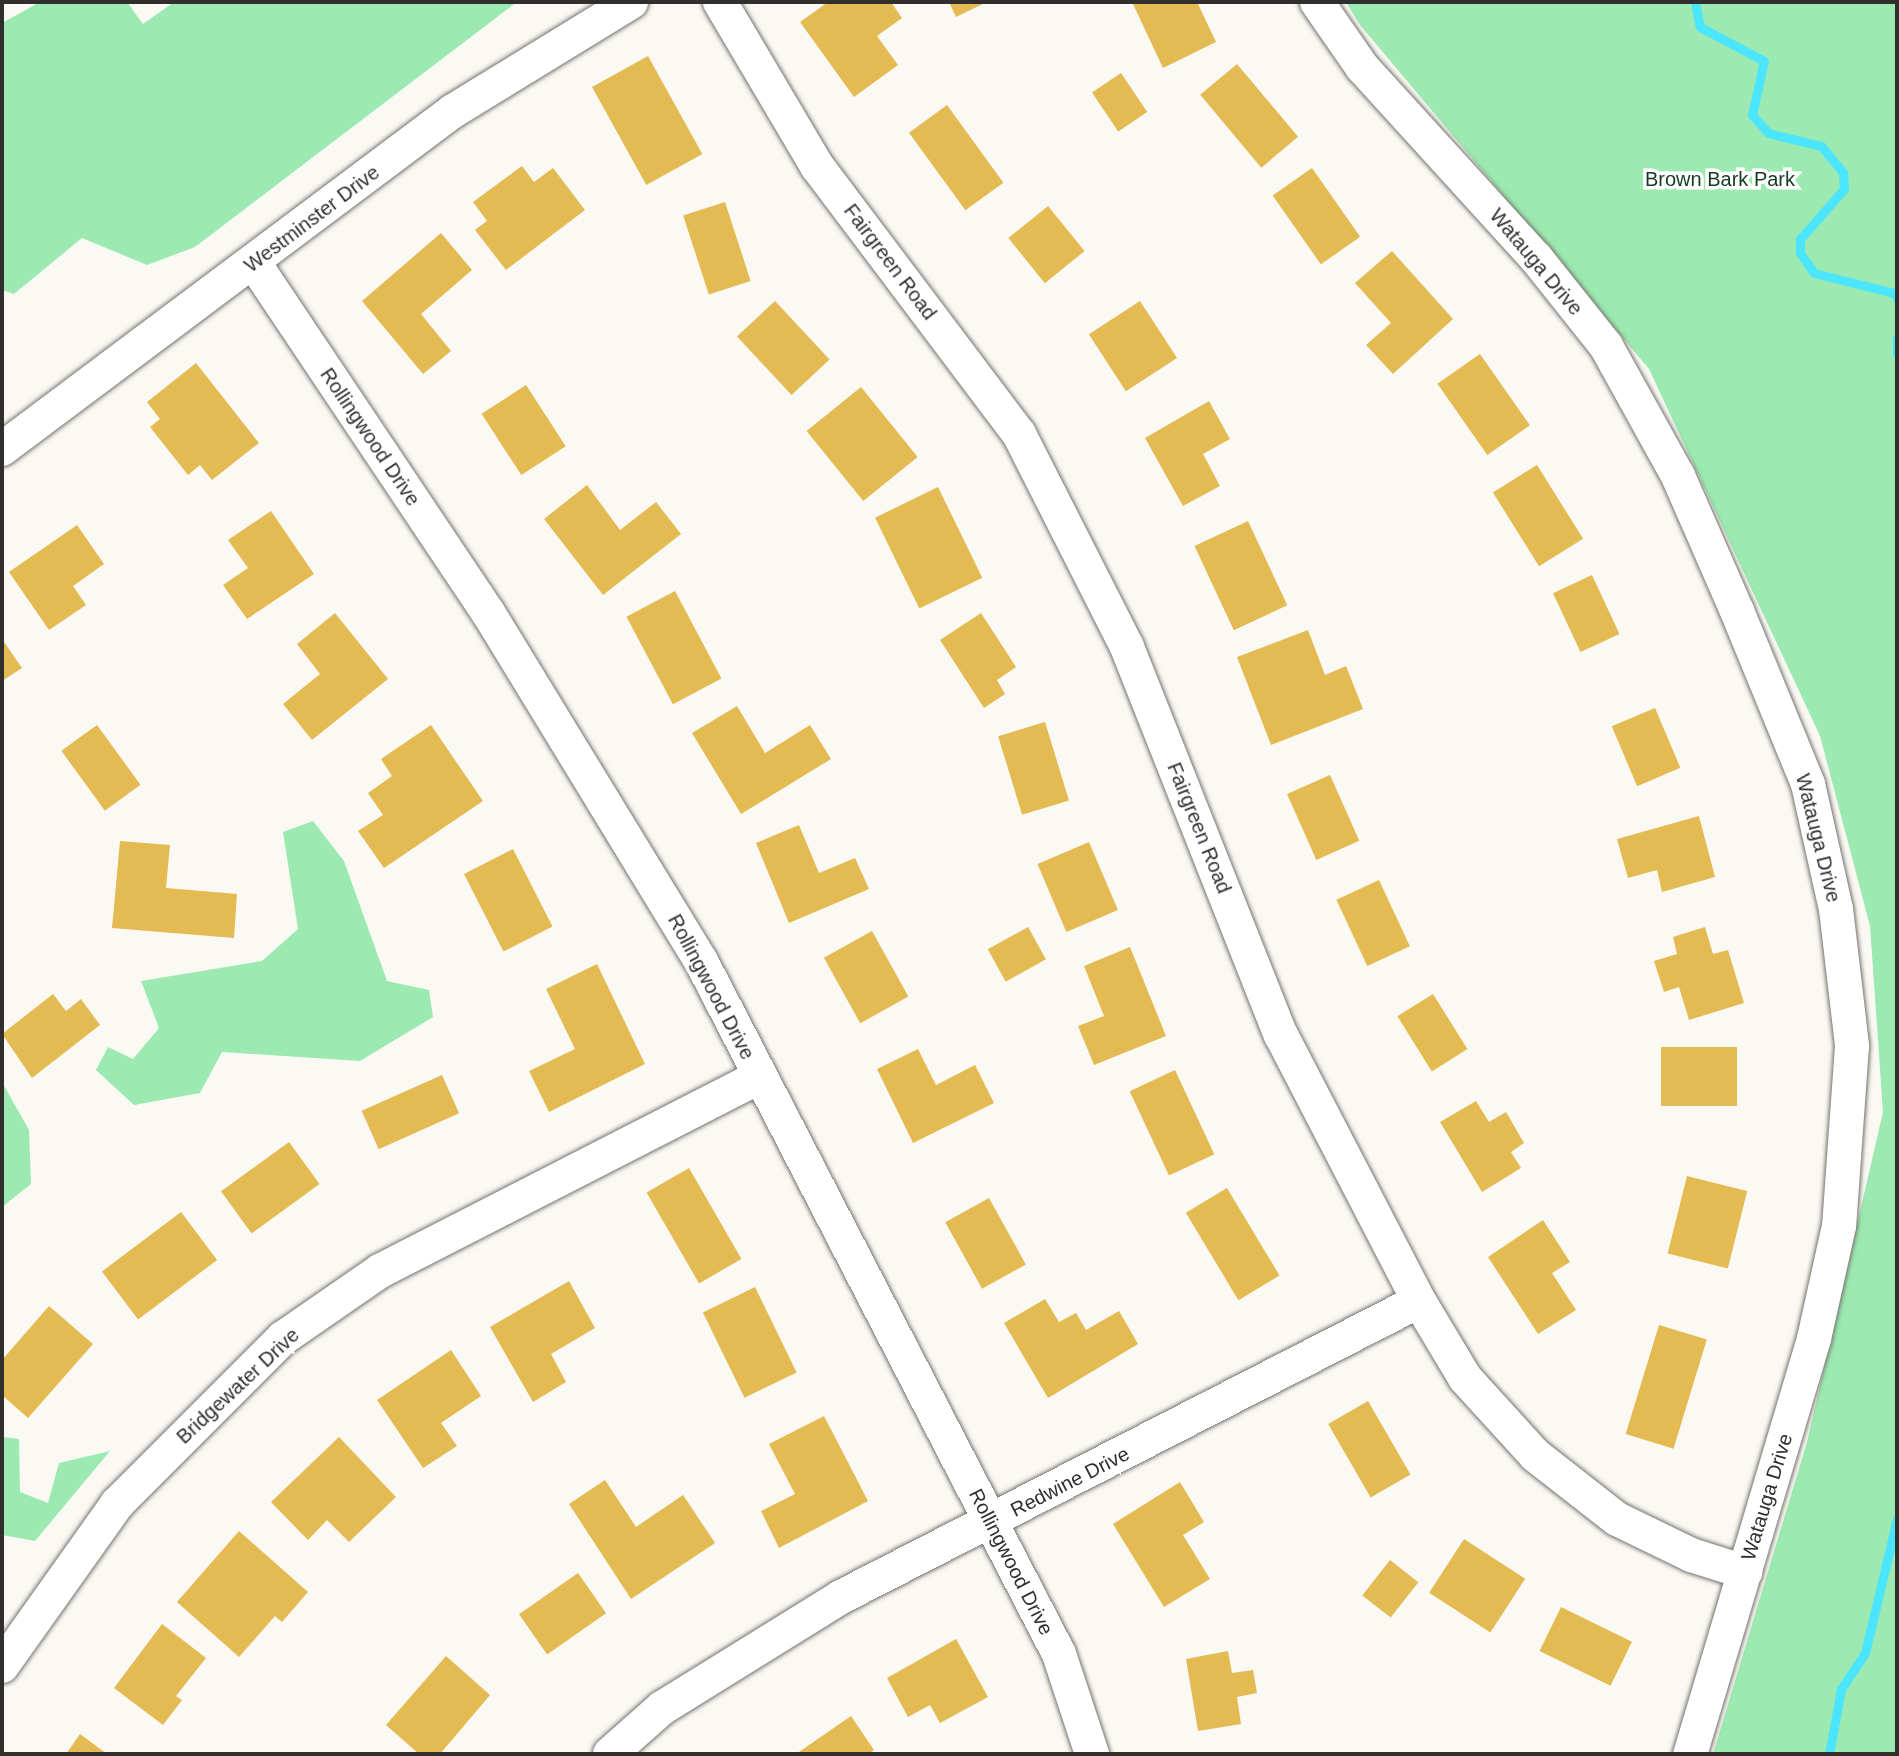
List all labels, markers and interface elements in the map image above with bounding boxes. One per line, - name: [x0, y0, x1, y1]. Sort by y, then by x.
- street label: Westminster Drive: [240, 160, 384, 278]
- park label: Brown Bark Park: [1645, 167, 1795, 191]
- street label: Fairgreen Road: [839, 199, 941, 325]
- street label: Watauga Drive: [1485, 204, 1587, 320]
- street label: Rollingwood Drive: [315, 363, 425, 511]
- street label: Fairgreen Road: [1162, 759, 1236, 897]
- street label: Watauga Drive: [1790, 771, 1846, 905]
- street label: Rollingwood Drive: [663, 910, 759, 1064]
- street label: Bridgewater Drive: [172, 1323, 304, 1449]
- street label: Watauga Drive: [1736, 1431, 1798, 1563]
- street label: Redwine Drive: [1007, 1442, 1133, 1522]
- street label: Rollingwood Drive: [964, 1485, 1058, 1639]

